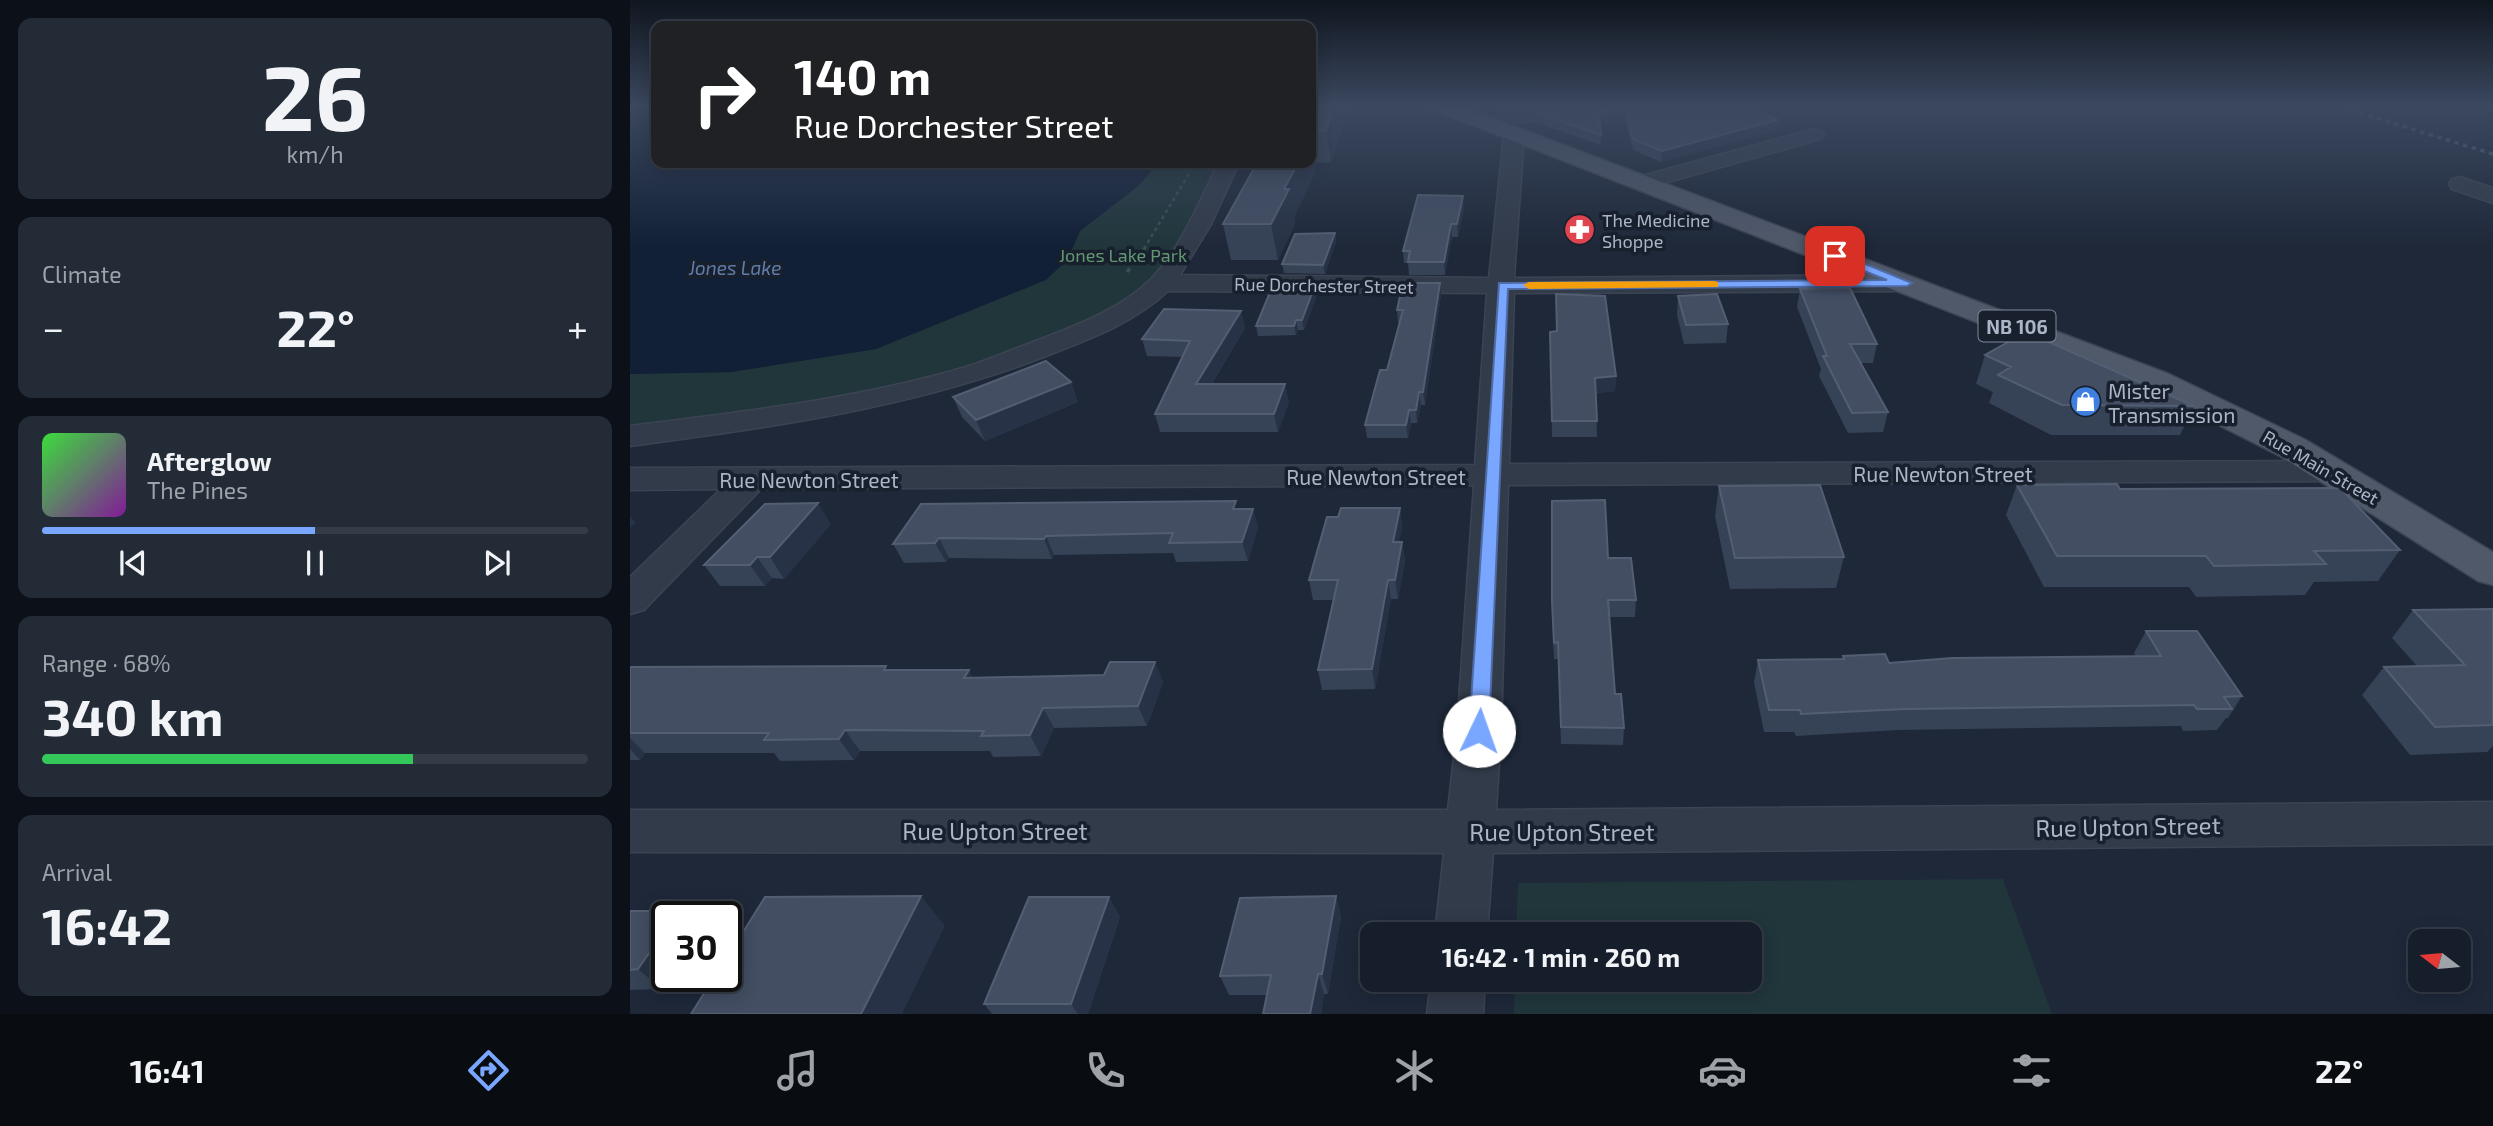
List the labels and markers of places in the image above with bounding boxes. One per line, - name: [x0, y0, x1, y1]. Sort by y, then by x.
- place label: The Medicine Shoppe: [1602, 209, 1710, 252]
- pharmacy icon: The Medicine Shoppe: [1562, 213, 1596, 247]
- pin: [1805, 226, 1865, 286]
- place label: Mister Transmission: [2108, 378, 2235, 427]
- shop icon: Mister Transmission: [2068, 385, 2102, 419]

